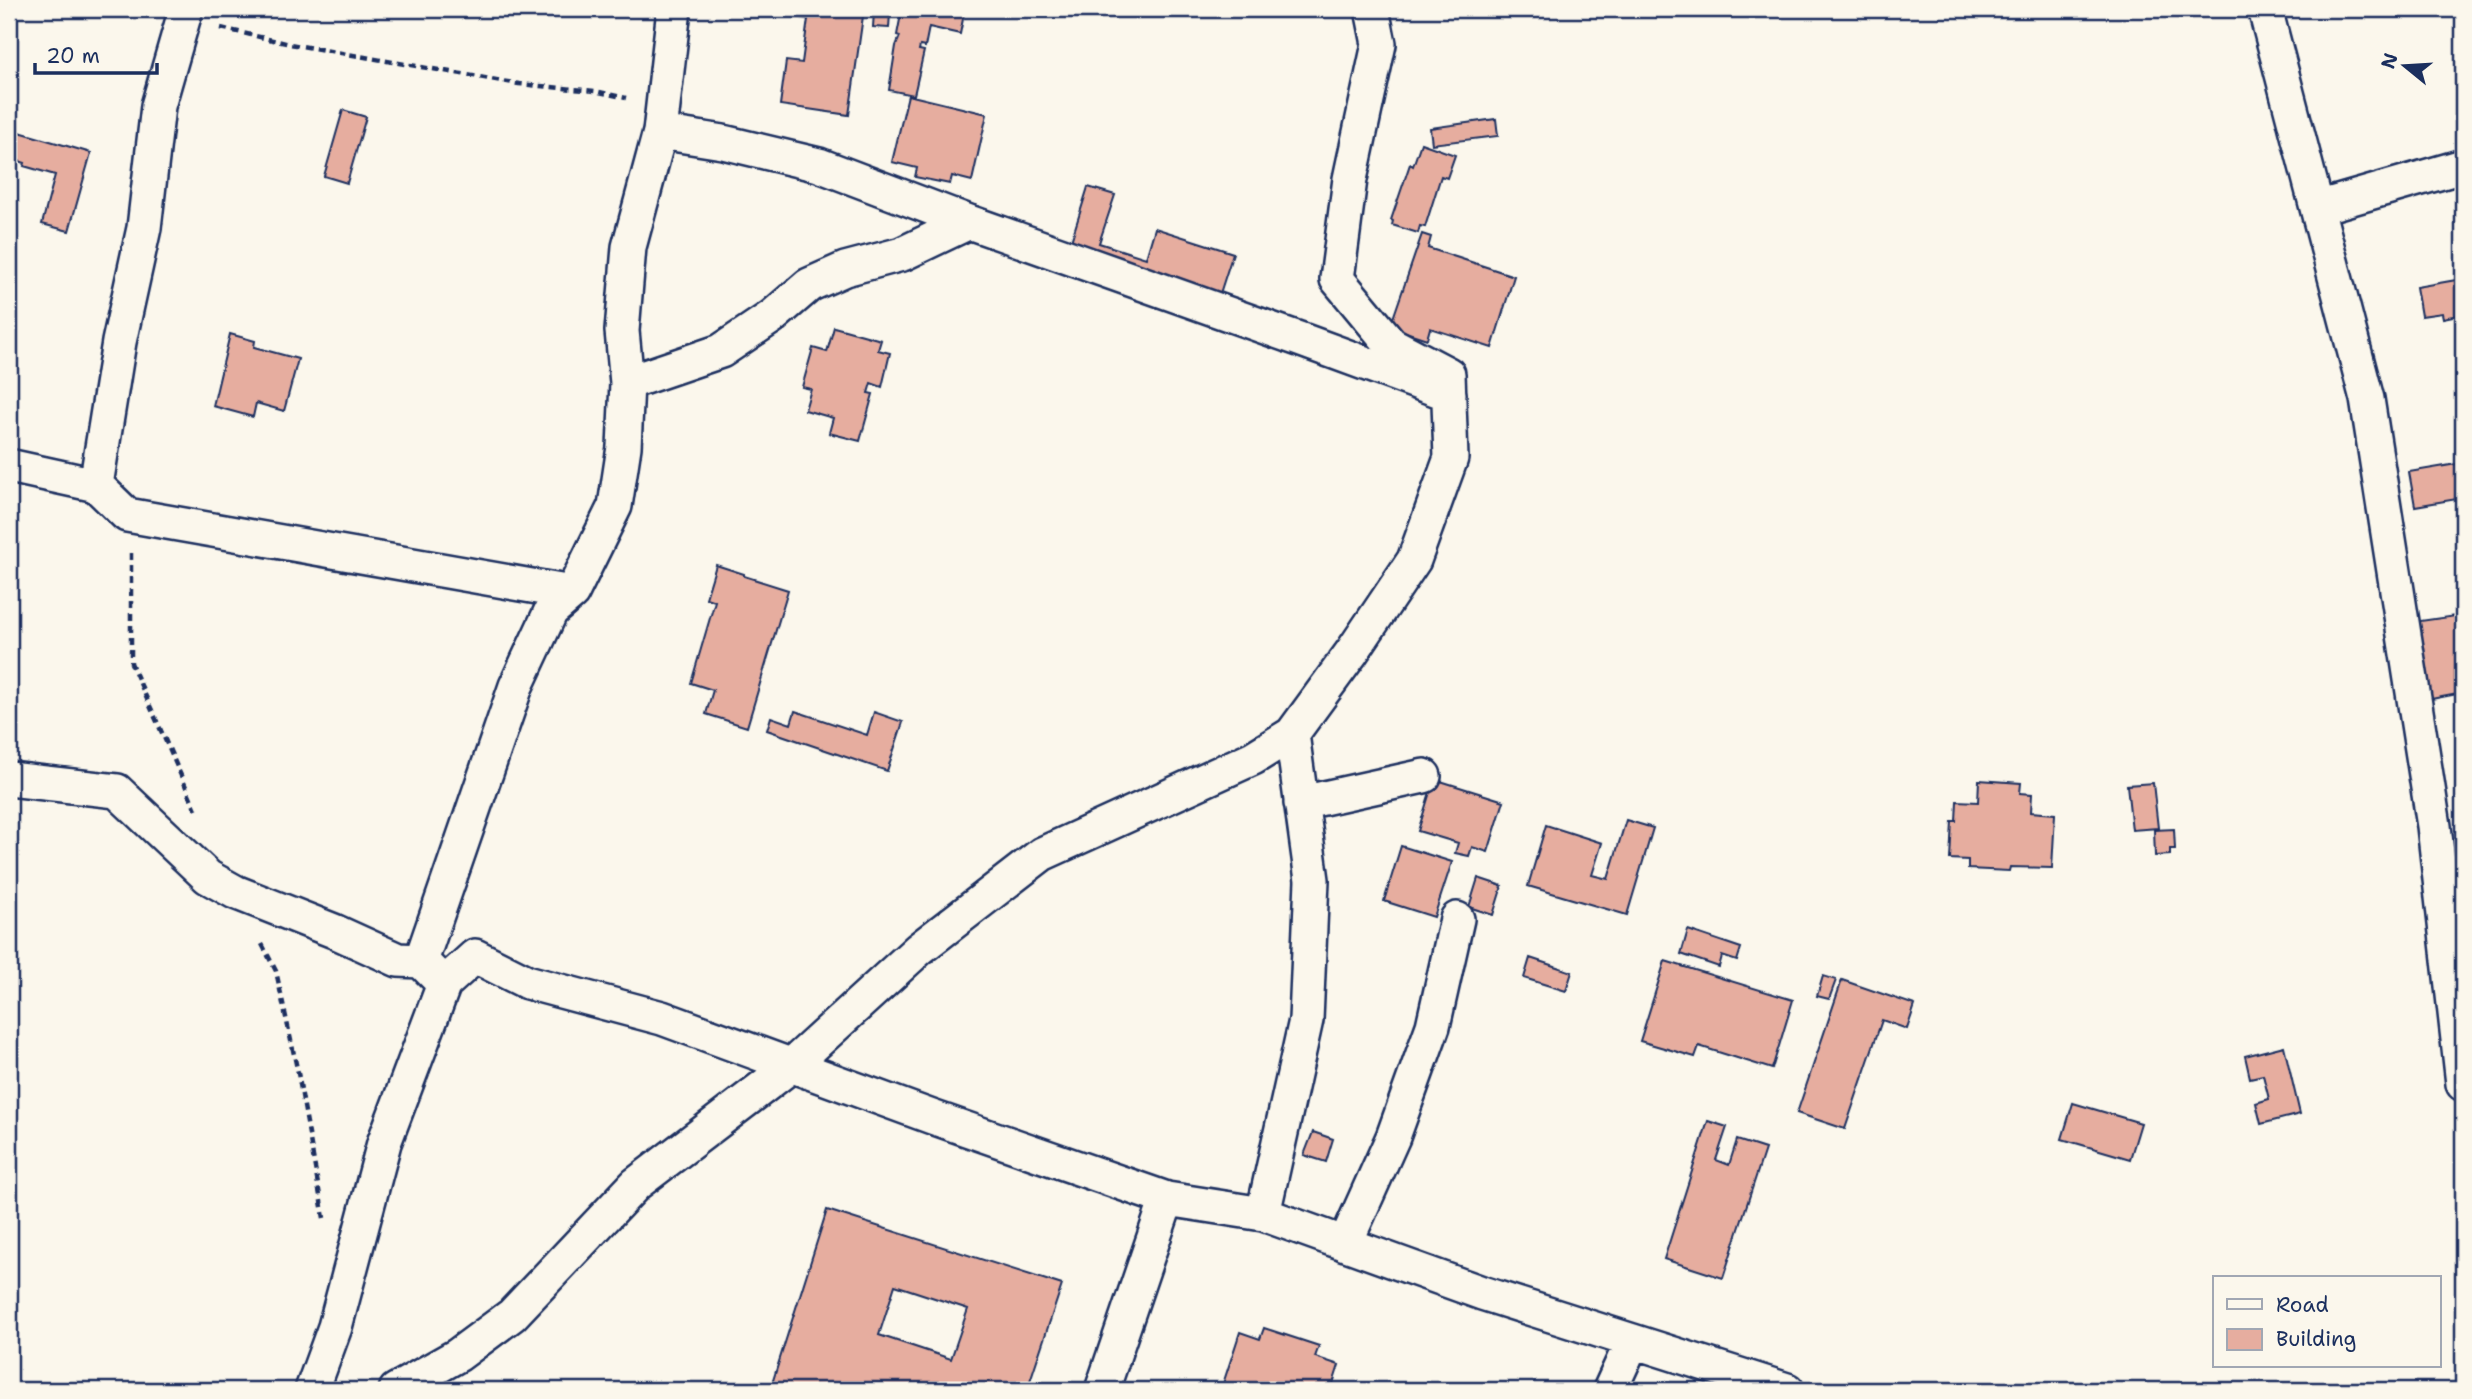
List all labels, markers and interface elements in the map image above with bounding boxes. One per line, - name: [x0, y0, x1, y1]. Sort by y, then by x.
- scale bar: [35, 32, 158, 76]
- north arrow: [2370, 32, 2440, 102]
- text: 20 m: [46, 42, 100, 70]
- text: N: [2375, 50, 2404, 72]
- legend: [2213, 1276, 2440, 1368]
- text: Road: [2276, 1291, 2329, 1319]
- text: Building: [2276, 1325, 2356, 1353]

